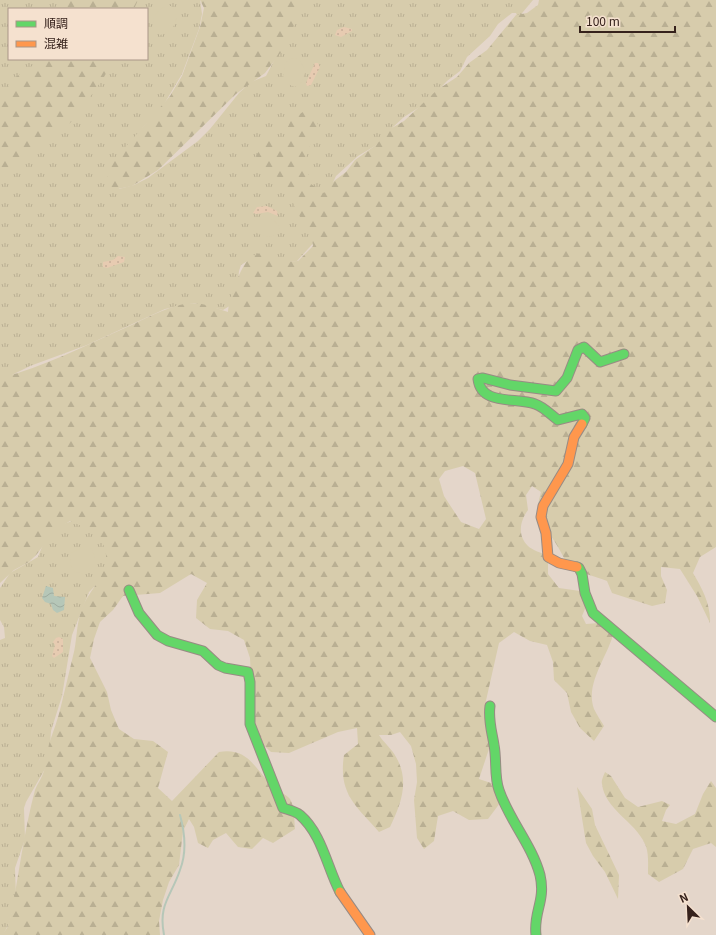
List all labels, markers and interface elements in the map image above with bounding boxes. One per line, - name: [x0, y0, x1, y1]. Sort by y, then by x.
- legend: [8, 8, 148, 60]
- scale bar: [580, 8, 675, 34]
- text: 100 m: [586, 12, 620, 29]
- text: 順調: [44, 14, 68, 31]
- text: 混雑: [44, 34, 68, 51]
- north arrow: [668, 887, 708, 927]
- text: N: [677, 888, 691, 906]

